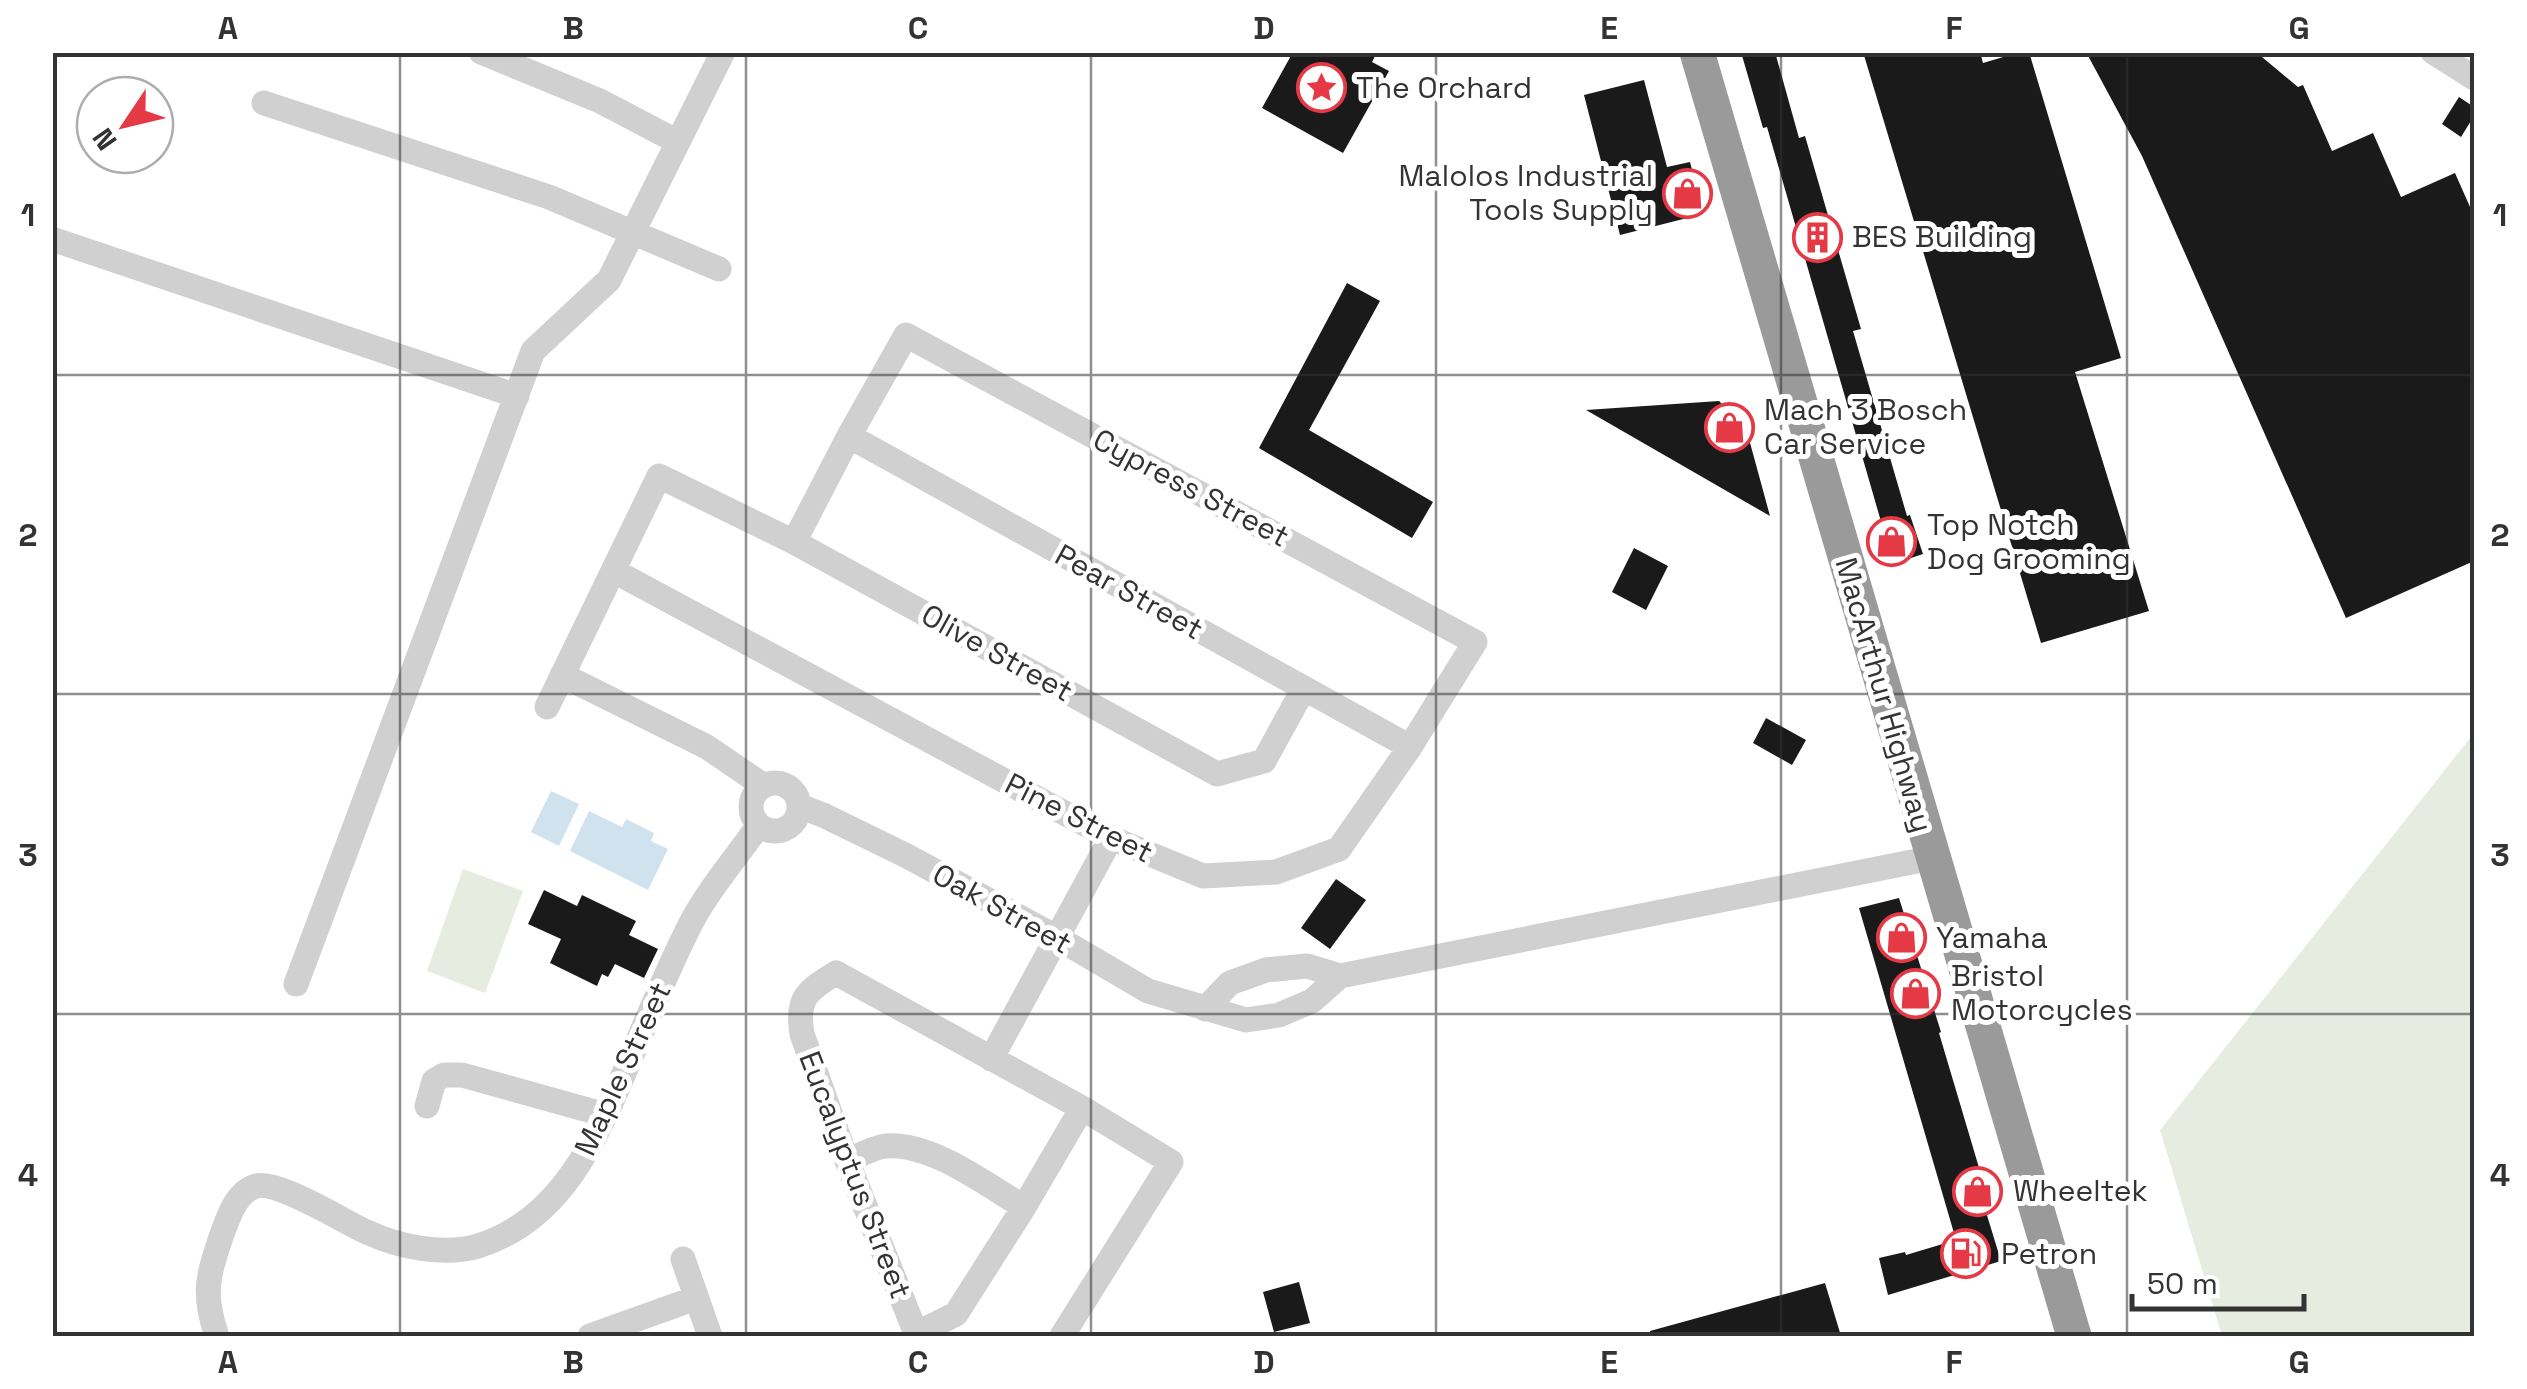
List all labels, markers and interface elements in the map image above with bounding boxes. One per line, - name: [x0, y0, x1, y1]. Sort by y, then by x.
- text: A: [218, 8, 238, 48]
- text: B: [562, 8, 584, 48]
- text: C: [908, 8, 928, 48]
- text: D: [1253, 8, 1275, 48]
- text: E: [1600, 8, 1618, 48]
- text: F: [1945, 8, 1963, 48]
- text: G: [2288, 8, 2310, 48]
- place icon: The Orchard: [1295, 62, 1347, 114]
- place label: The Orchard: [1356, 68, 1532, 107]
- north arrow: [75, 75, 175, 175]
- text: N: [84, 121, 125, 157]
- place label: Malolos Industrial Tools Supply: [1399, 156, 1653, 229]
- shop icon: Malolos Industrial Tools Supply: [1662, 167, 1714, 219]
- text: 1: [21, 195, 35, 235]
- text: 1: [2493, 195, 2507, 235]
- building icon: BES Building: [1791, 211, 1843, 263]
- place label: BES Building: [1852, 217, 2032, 256]
- place label: Mach 3 Bosch Car Service: [1764, 390, 1967, 463]
- shop icon: Mach 3 Bosch Car Service: [1703, 401, 1755, 453]
- street label: Cypress Street: [1087, 420, 1296, 556]
- place label: Top Notch Dog Grooming: [1927, 505, 2131, 578]
- text: 2: [18, 515, 38, 555]
- text: 2: [2490, 515, 2510, 555]
- shop icon: Top Notch Dog Grooming: [1866, 516, 1918, 568]
- street label: Pear Street: [1048, 535, 1210, 648]
- street label: MacArthur Highway: [1827, 553, 1942, 837]
- street label: Olive Street: [915, 595, 1080, 710]
- street label: Pine Street: [999, 764, 1160, 871]
- text: 3: [18, 835, 38, 875]
- text: 3: [2490, 835, 2510, 875]
- street label: Oak Street: [926, 854, 1079, 963]
- shop icon: Yamaha: [1875, 912, 1927, 964]
- place label: Yamaha: [1936, 918, 2048, 957]
- place label: Bristol Motorcycles: [1951, 956, 2133, 1029]
- shop icon: Bristol Motorcycles: [1890, 967, 1942, 1019]
- street label: Maple Street: [565, 976, 680, 1162]
- street label: Eucalyptus Street: [790, 1045, 921, 1304]
- text: 4: [18, 1155, 38, 1195]
- text: 4: [2490, 1155, 2510, 1195]
- shop icon: Wheeltek: [1952, 1165, 2004, 1217]
- place label: Wheeltek: [2013, 1171, 2148, 1210]
- fuel station icon: Petron: [1940, 1228, 1992, 1280]
- place label: Petron: [2001, 1234, 2097, 1273]
- scale bar: [2132, 1249, 2304, 1311]
- text: 50 m: [2147, 1264, 2218, 1303]
- text: A: [218, 1342, 238, 1382]
- text: B: [562, 1342, 584, 1382]
- text: C: [908, 1342, 928, 1382]
- text: D: [1253, 1342, 1275, 1382]
- text: E: [1600, 1342, 1618, 1382]
- text: F: [1945, 1342, 1963, 1382]
- text: G: [2288, 1342, 2310, 1382]

